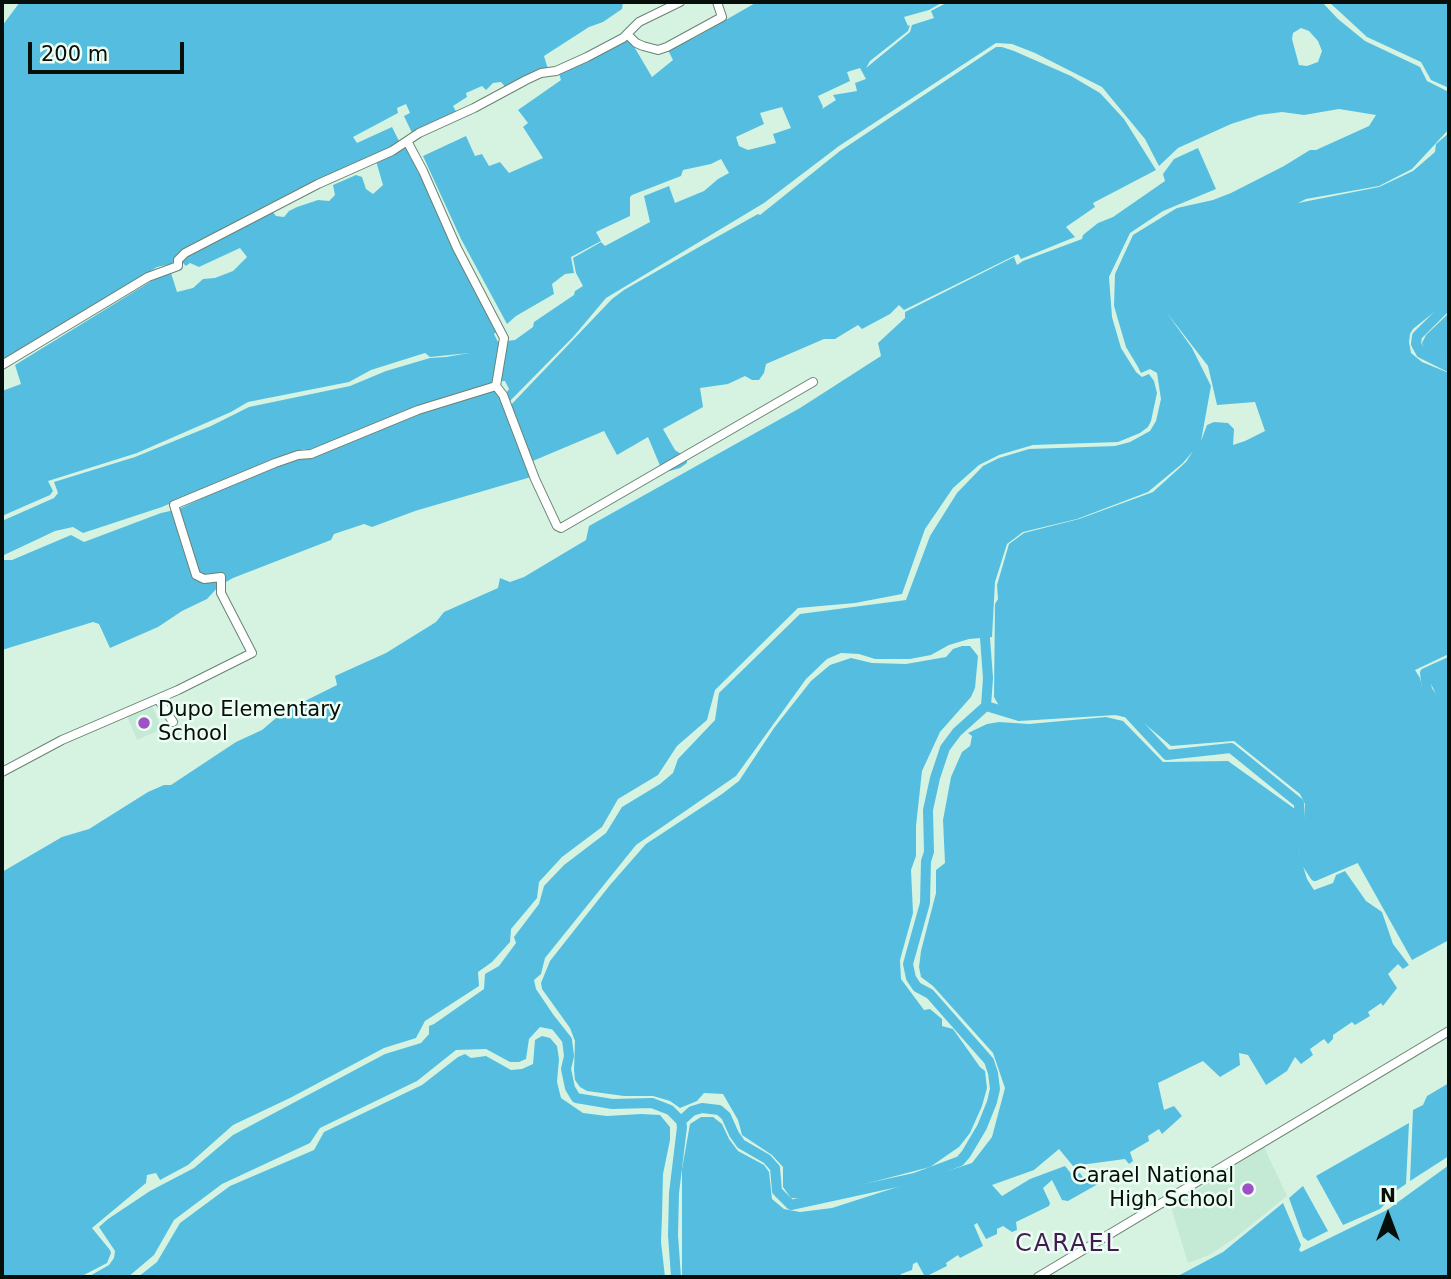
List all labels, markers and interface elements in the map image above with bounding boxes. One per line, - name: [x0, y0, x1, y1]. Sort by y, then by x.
- scale bar: [32, 28, 187, 72]
- text: 200 m: [41, 42, 108, 66]
- place label: Dupo Elementary School: [158, 698, 341, 748]
- marker: Dupo Elementary School: [136, 715, 152, 731]
- place label: Carael National High School: [1072, 1164, 1234, 1214]
- marker: Carael National High School: [1240, 1181, 1256, 1197]
- north arrow: [1353, 1181, 1423, 1251]
- text: N: [1380, 1184, 1396, 1206]
- district label: CARAEL: [1016, 1231, 1120, 1259]

